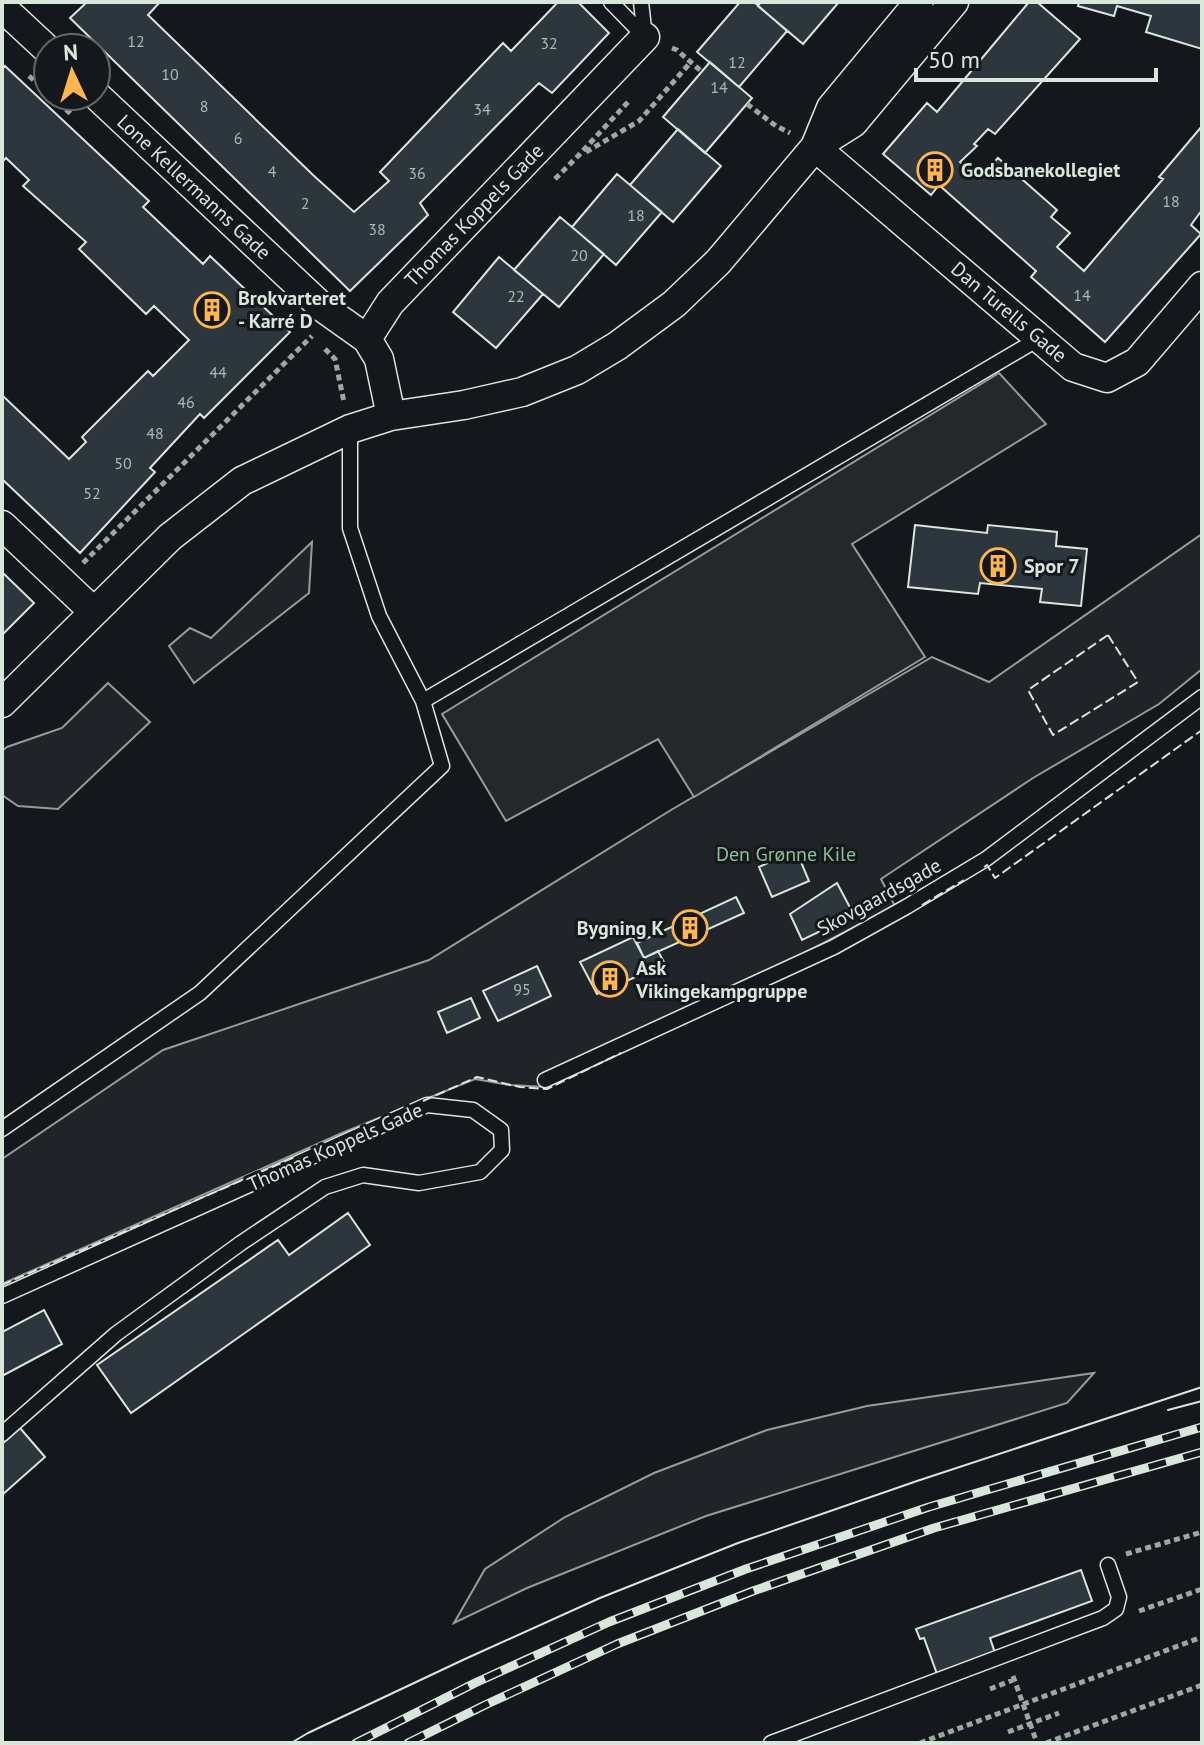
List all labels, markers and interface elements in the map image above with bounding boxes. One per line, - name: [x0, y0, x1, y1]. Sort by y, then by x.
- house number: 12: [127, 31, 145, 51]
- north arrow: [32, 32, 112, 112]
- scale bar: [916, 32, 1156, 82]
- house number: 32: [540, 33, 558, 53]
- text: N: [62, 38, 79, 67]
- text: 50 m: [928, 44, 980, 75]
- house number: 12: [728, 52, 746, 72]
- house number: 10: [161, 64, 179, 84]
- house number: 14: [710, 77, 728, 97]
- house number: 8: [200, 96, 208, 116]
- house number: 34: [473, 99, 491, 119]
- street label: Lone Kellermanns Gade: [112, 109, 276, 265]
- house number: 6: [234, 128, 242, 148]
- street label: Thomas Koppels Gade: [399, 138, 549, 292]
- building icon: Godsbanekollegiet: [916, 151, 954, 189]
- place label: Godsbanekollegiet: [961, 157, 1120, 183]
- house number: 4: [268, 161, 277, 181]
- house number: 36: [408, 163, 426, 183]
- house number: 18: [1162, 191, 1180, 211]
- house number: 2: [301, 193, 309, 213]
- house number: 18: [627, 205, 645, 225]
- house number: 38: [368, 219, 386, 239]
- house number: 20: [570, 245, 588, 265]
- street label: Dan Turells Gade: [946, 256, 1072, 368]
- place label: Brokvarteret - Karré D: [238, 285, 346, 334]
- house number: 14: [1073, 285, 1091, 305]
- house number: 22: [507, 286, 525, 306]
- building icon: Brokvarteret - Karré D: [193, 291, 231, 329]
- house number: 44: [209, 362, 227, 382]
- house number: 46: [177, 392, 195, 412]
- house number: 48: [146, 423, 164, 443]
- house number: 50: [114, 453, 132, 473]
- house number: 52: [83, 483, 101, 503]
- building icon: Spor 7: [979, 547, 1017, 585]
- place label: Spor 7: [1024, 553, 1080, 579]
- park label: Den Grønne Kile: [716, 841, 856, 867]
- street label: Skovgaardsgade: [812, 852, 946, 942]
- building icon: Bygning K: [671, 909, 709, 947]
- place label: Bygning K: [577, 915, 665, 941]
- place label: Ask Vikingekampgruppe: [635, 955, 807, 1004]
- building icon: Ask Vikingekampgruppe: [591, 960, 629, 998]
- house number: 95: [513, 979, 531, 999]
- street label: Thomas Koppels Gade: [243, 1097, 427, 1197]

